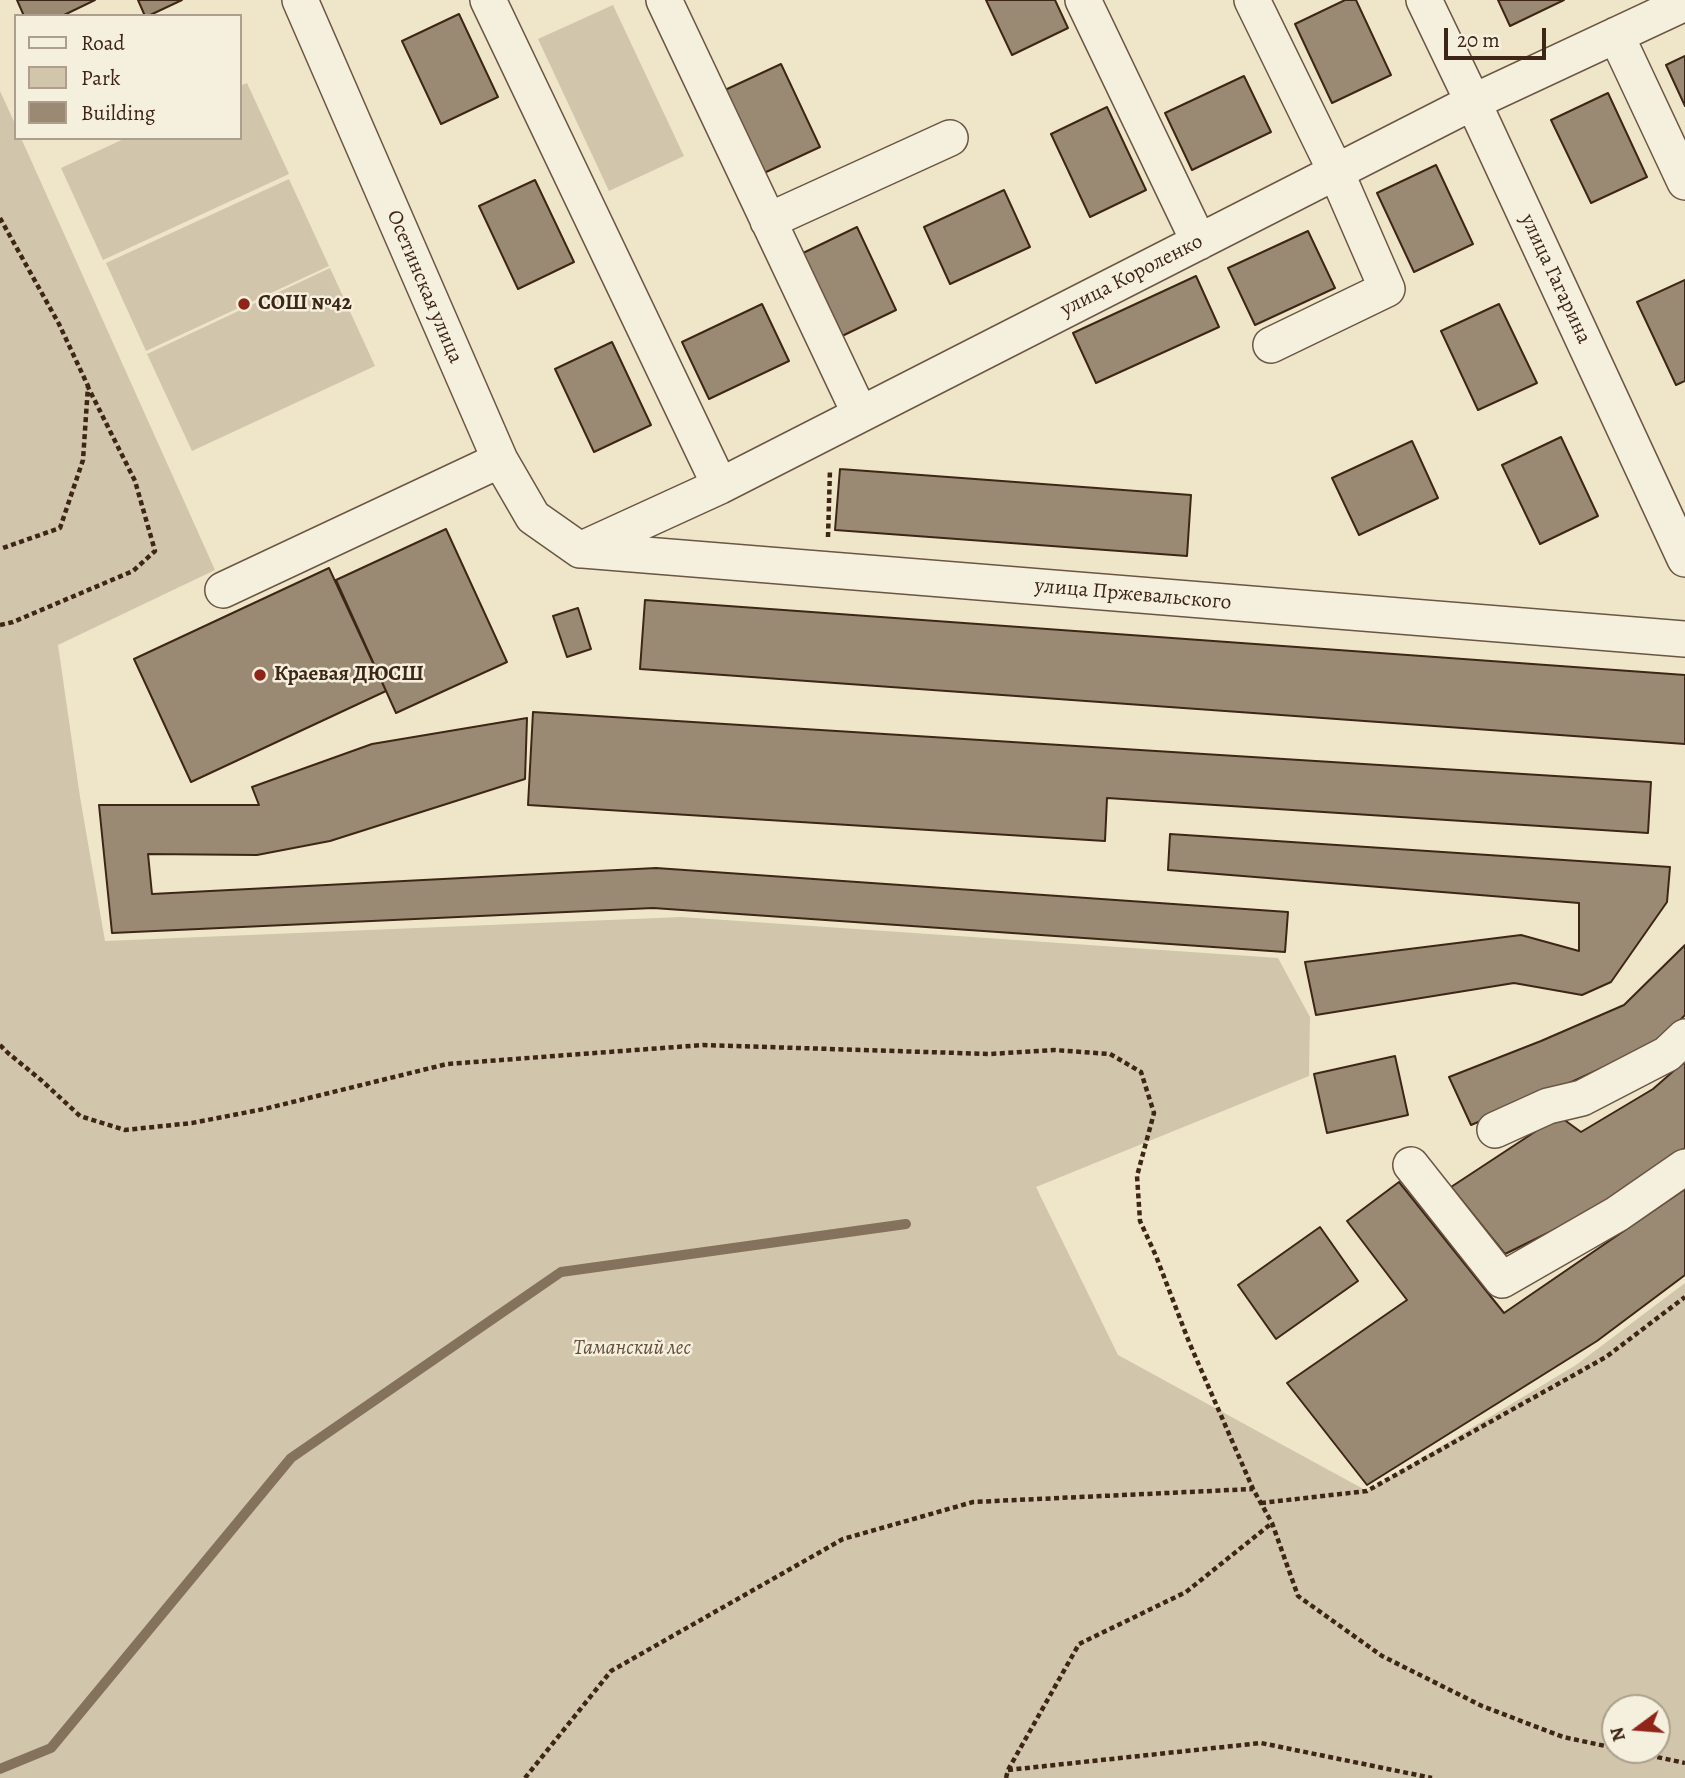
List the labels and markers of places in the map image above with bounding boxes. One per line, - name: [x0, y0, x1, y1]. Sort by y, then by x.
- place label: СОШ №42: [258, 291, 352, 317]
- marker: СОШ №42: [236, 296, 252, 312]
- place label: Краевая ДЮСШ: [274, 662, 424, 688]
- marker: Краевая ДЮСШ: [252, 667, 268, 683]

